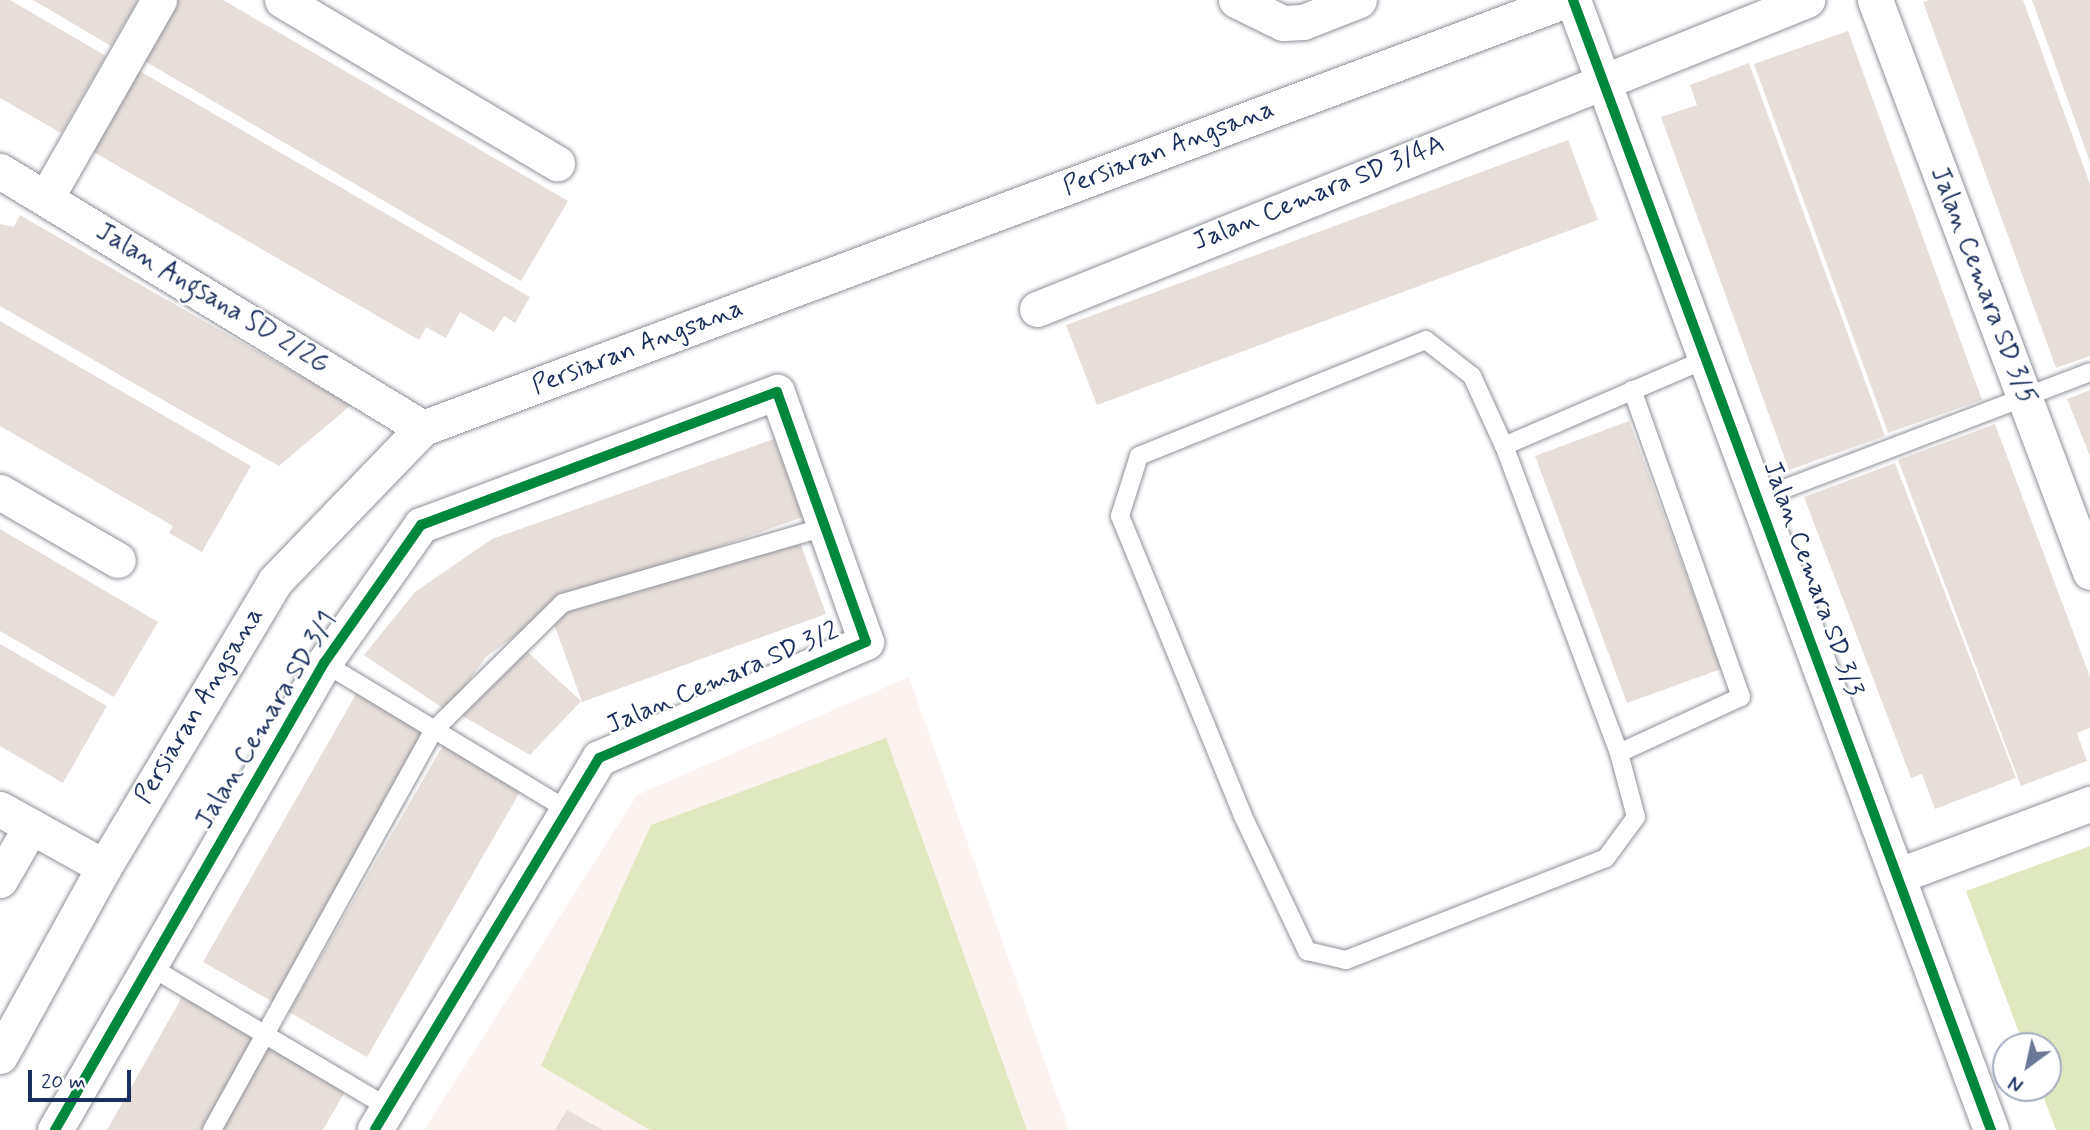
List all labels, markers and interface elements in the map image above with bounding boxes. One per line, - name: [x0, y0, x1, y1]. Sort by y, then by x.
- street label: Persiaran Angsana: [1066, 97, 1272, 201]
- street label: Jalan Cemara SD 3/4A: [1187, 129, 1451, 259]
- street label: Jalan Cemara SD 3/5: [1922, 162, 2042, 410]
- street label: Jalan Angsana SD 2/2G: [89, 217, 335, 381]
- street label: Persiaran Angsana: [535, 296, 741, 400]
- street label: Jalan Cemara SD 3/3: [1754, 456, 1870, 702]
- street label: Jalan Cemara SD 3/1: [189, 606, 345, 836]
- street label: Persiaran Angsana: [133, 609, 267, 803]
- street label: Jalan Cemara SD 3/2: [601, 615, 845, 743]
- north arrow: [1992, 1032, 2062, 1102]
- scale bar: [32, 1056, 135, 1100]
- text: 20 m: [41, 1068, 86, 1096]
- text: N: [2004, 1069, 2028, 1097]

